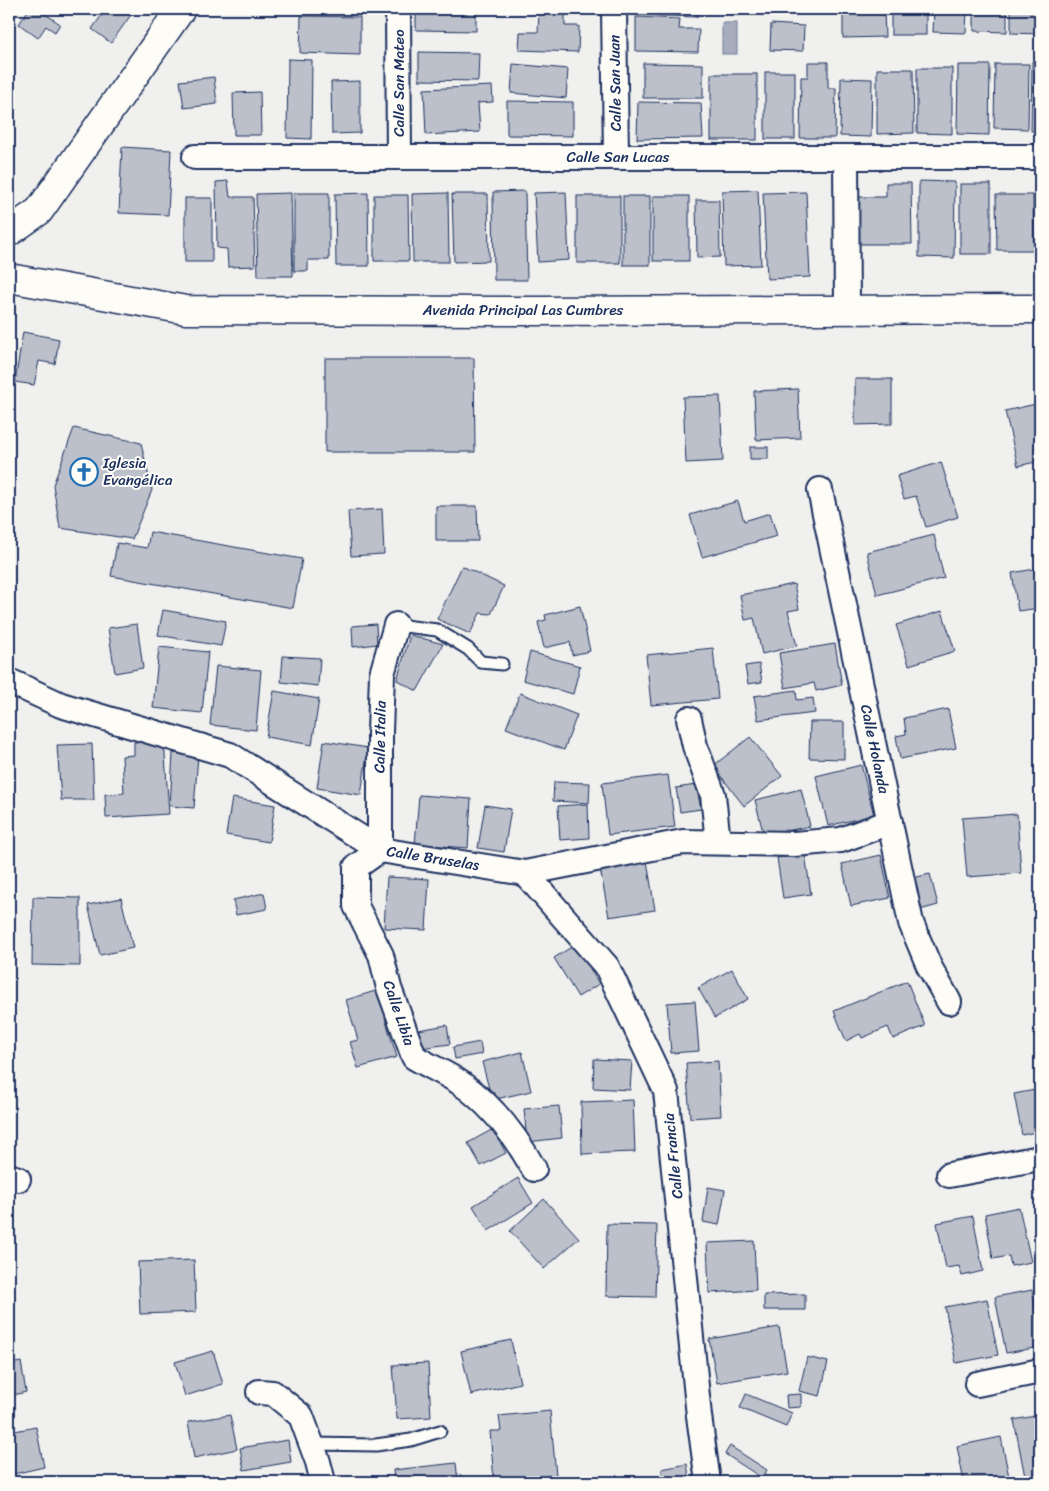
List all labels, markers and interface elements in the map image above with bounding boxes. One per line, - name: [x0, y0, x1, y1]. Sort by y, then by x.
- street label: Calle San Mateo: [386, 29, 412, 137]
- street label: Calle San Juan: [601, 34, 629, 132]
- street label: Calle San Lucas: [567, 144, 670, 170]
- street label: Avenida Principal Las Cumbres: [422, 297, 623, 323]
- place label: Iglesia Evangélica: [102, 450, 173, 493]
- church icon: Iglesia Evangélica: [69, 457, 99, 487]
- street label: Calle Italia: [366, 700, 394, 773]
- street label: Calle Holanda: [853, 702, 897, 796]
- street label: Calle Bruselas: [385, 838, 482, 878]
- street label: Calle Libia: [376, 977, 422, 1050]
- street label: Calle Francia: [656, 1111, 690, 1200]

